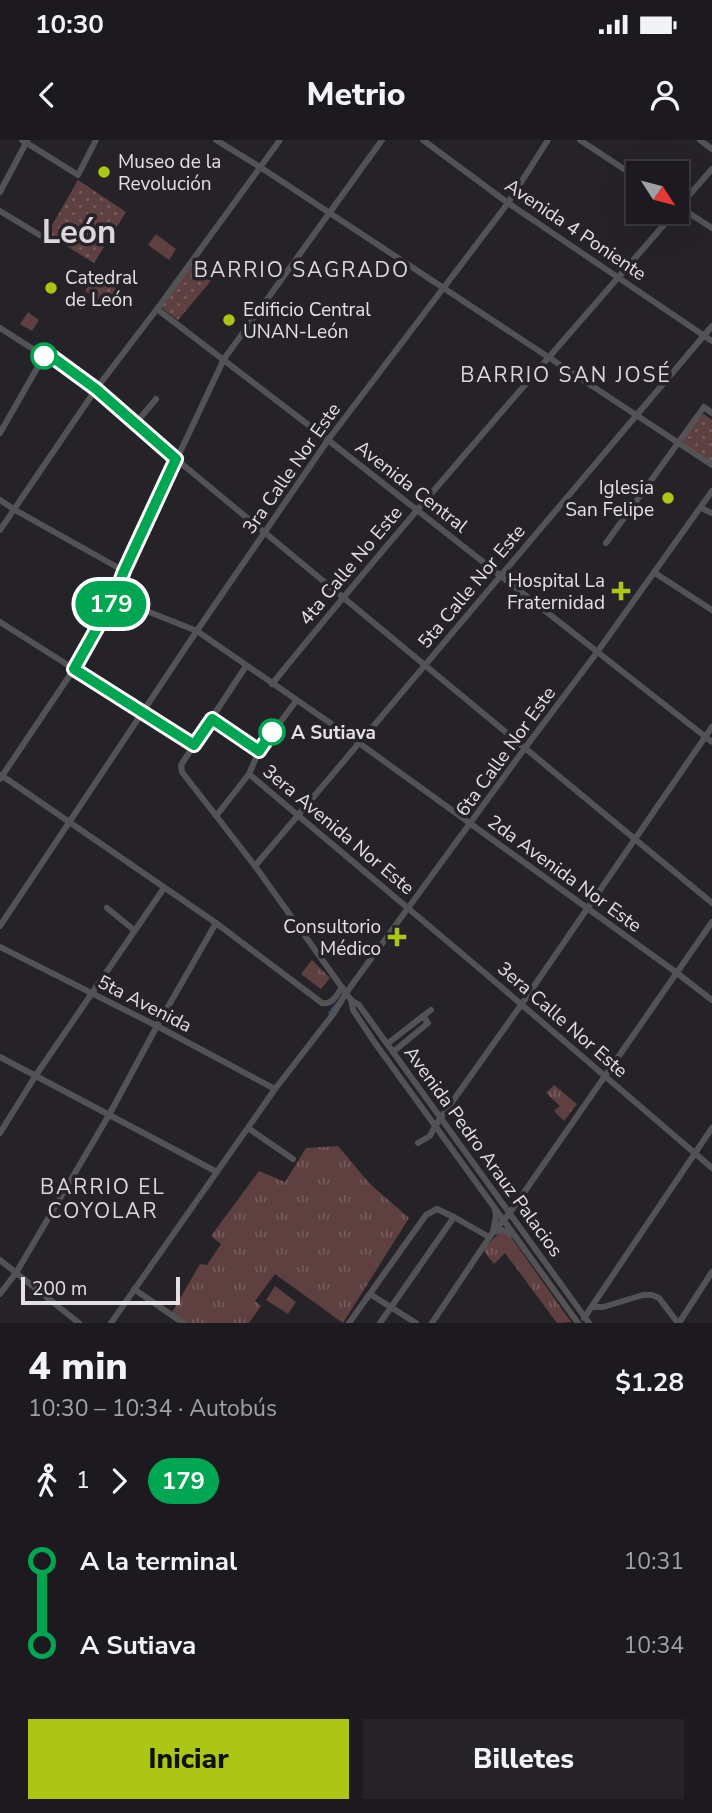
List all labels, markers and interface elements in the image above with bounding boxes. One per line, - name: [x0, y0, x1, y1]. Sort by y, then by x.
- text: 10:30: [35, 7, 104, 42]
- text: Metrio: [306, 73, 406, 116]
- icon: back: [28, 76, 66, 114]
- icon: person: [646, 76, 684, 114]
- place label: Museo de la Revolución: [118, 149, 221, 197]
- north arrow: [626, 161, 690, 224]
- map controls: [626, 161, 689, 224]
- marker: Museo de la Revolución: [96, 164, 112, 180]
- street label: Avenida 4 Poniente: [500, 173, 651, 287]
- district label: León: [42, 210, 116, 255]
- district label: BARRIO SAGRADO: [194, 256, 410, 284]
- place label: Catedral de León: [65, 265, 138, 313]
- marker: Catedral de León: [43, 280, 59, 296]
- place label: Edificio Central UNAN-León: [243, 297, 371, 345]
- marker: Edificio Central UNAN-León: [221, 312, 237, 328]
- unlabelled marker: [31, 343, 57, 369]
- district label: BARRIO SAN JOSÉ: [460, 361, 672, 389]
- street label: 3ra Calle Nor Este: [237, 398, 347, 539]
- street label: Avenida Central: [350, 435, 473, 539]
- place label: Iglesia San Felipe: [565, 475, 654, 523]
- marker: Iglesia San Felipe: [660, 490, 676, 506]
- street label: 4ta Calle No Este: [293, 501, 408, 631]
- street label: 5ta Calle Nor Este: [412, 519, 531, 654]
- place label: Hospital La Fraternidad: [507, 568, 605, 616]
- line badge: 179: [71, 581, 151, 627]
- marker: Hospital La Fraternidad: [611, 581, 631, 601]
- text: 179: [89, 588, 133, 620]
- street label: 6ta Calle Nor Este: [450, 681, 562, 822]
- marker: A Sutiava: [259, 719, 285, 745]
- place label: A Sutiava: [291, 720, 376, 746]
- street label: 3era Avenida Nor Este: [257, 759, 420, 901]
- street label: 2da Avenida Nor Este: [482, 809, 647, 939]
- place label: Consultorio Médico: [283, 914, 381, 962]
- marker: Consultorio Médico: [387, 927, 407, 947]
- street label: 3era Calle Nor Este: [492, 956, 633, 1084]
- street label: 5ta Avenida: [93, 969, 196, 1039]
- street label: Avenida Pedro Arauz Palacios: [398, 1041, 568, 1262]
- district label: BARRIO EL COYOLAR: [40, 1173, 166, 1225]
- scale bar: [21, 1274, 180, 1306]
- text: 200 m: [32, 1276, 87, 1302]
- text: 4 min: [28, 1341, 128, 1392]
- text: $1.28: [615, 1365, 684, 1400]
- text: 10:30 – 10:34 · Autobús: [28, 1393, 277, 1424]
- icon: walk: [28, 1462, 66, 1500]
- icon: forward: [100, 1462, 138, 1500]
- text: 1: [76, 1465, 90, 1496]
- text: 179: [162, 1465, 205, 1497]
- text: A la terminal: [80, 1544, 237, 1579]
- text: 10:31: [624, 1546, 684, 1577]
- text: A Sutiava: [80, 1628, 196, 1663]
- text: 10:34: [624, 1630, 684, 1661]
- button: Iniciar: [28, 1719, 349, 1799]
- button: Billetes: [363, 1719, 684, 1799]

